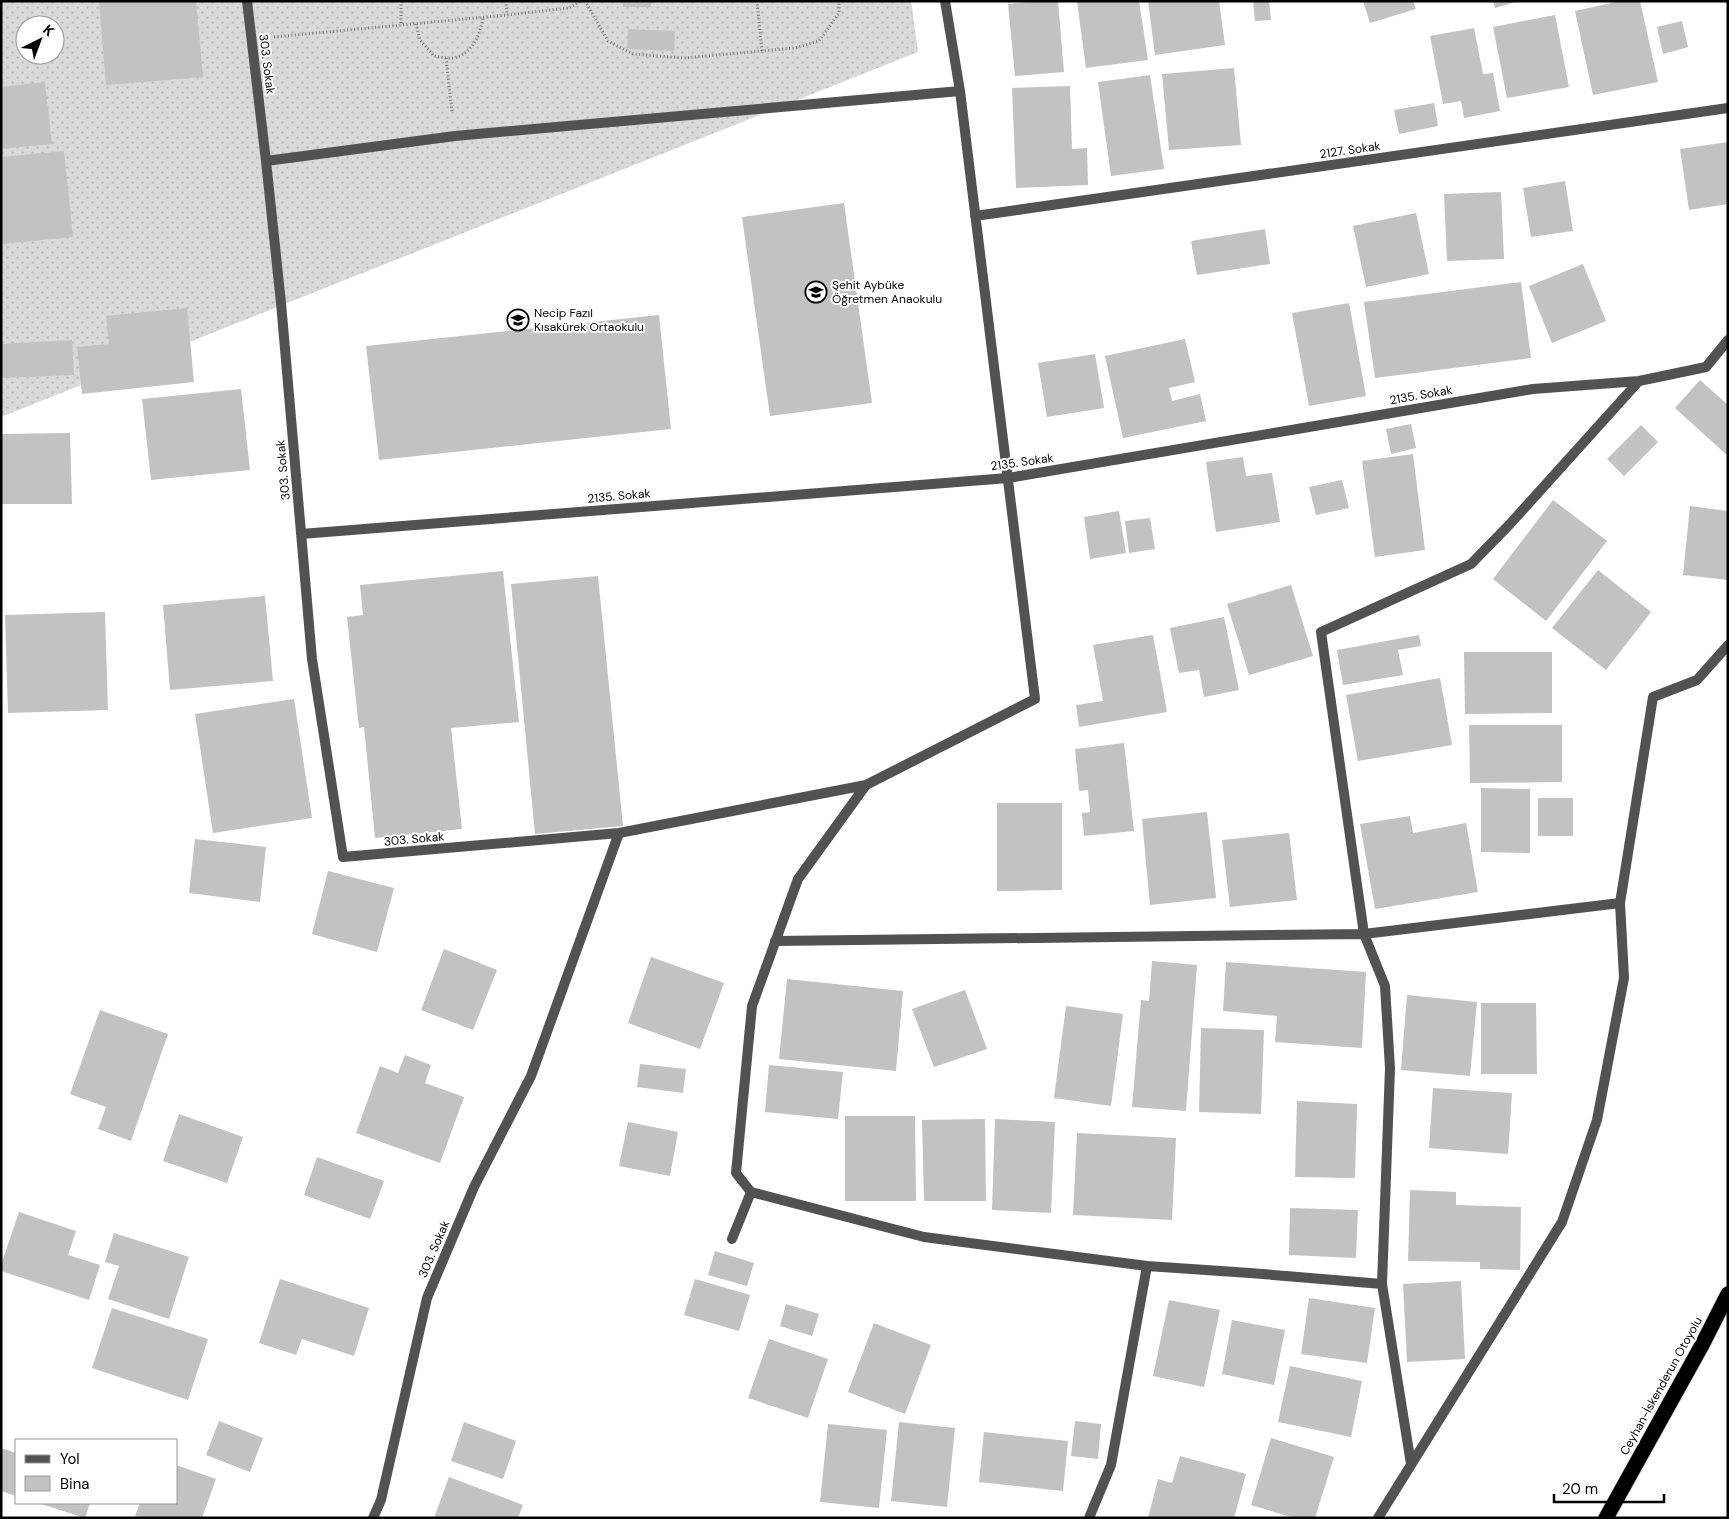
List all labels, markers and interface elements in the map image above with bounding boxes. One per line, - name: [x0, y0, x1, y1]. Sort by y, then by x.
- north arrow: [15, 15, 65, 65]
- text: K: [39, 21, 58, 40]
- street label: 303. Sokak: [255, 33, 279, 95]
- street label: 2127. Sokak: [1319, 138, 1381, 162]
- place label: Şehit Aybüke Öğretmen Anaokulu: [832, 277, 942, 307]
- school or university icon: Şehit Aybüke Öğretmen Anaokulu: [804, 280, 828, 304]
- place label: Necip Fazıl Kısakürek Ortaokulu: [534, 305, 644, 335]
- school or university icon: Necip Fazıl Kısakürek Ortaokulu: [506, 308, 530, 332]
- street label: 2135. Sokak: [1388, 382, 1454, 408]
- street label: 303. Sokak: [272, 439, 294, 501]
- street label: 2135. Sokak: [990, 450, 1054, 474]
- street label: 2135. Sokak: [587, 485, 651, 507]
- street label: 303. Sokak: [383, 828, 445, 850]
- street label: 303. Sokak: [415, 1218, 453, 1280]
- street label: Ceyhan-İskenderun Otoyolu: [1616, 1314, 1706, 1458]
- legend: [15, 1439, 178, 1504]
- text: Yol: [60, 1449, 80, 1469]
- scale bar: [1554, 1472, 1664, 1504]
- text: Bina: [60, 1474, 89, 1494]
- text: 20 m: [1562, 1479, 1598, 1499]

